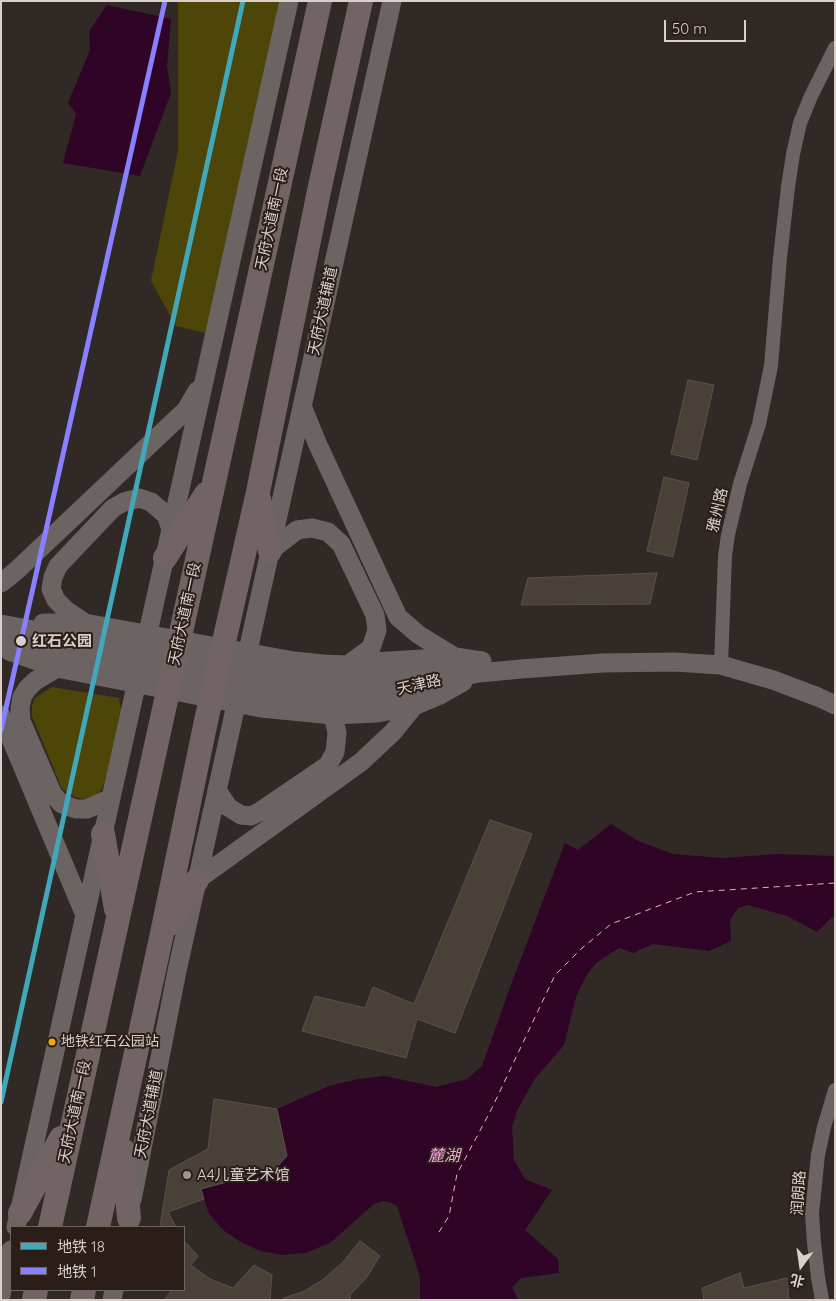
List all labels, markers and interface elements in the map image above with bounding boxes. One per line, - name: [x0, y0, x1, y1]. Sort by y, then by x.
- scale bar: [666, 10, 748, 42]
- text: 50 m: [672, 19, 707, 38]
- street label: 天府大道南一段: [252, 166, 292, 272]
- street label: 天府大道辅道: [305, 265, 341, 357]
- street label: 雅州路: [704, 486, 732, 534]
- street label: 天府大道南一段: [165, 561, 205, 667]
- place label: 红石公园: [32, 632, 92, 650]
- marker: 红石公园: [14, 634, 28, 648]
- street label: 天津路: [395, 671, 443, 699]
- place label: 地铁红石公园站: [61, 1034, 159, 1050]
- marker: 地铁红石公园站: [47, 1037, 57, 1047]
- street label: 天府大道南一段: [55, 1059, 95, 1165]
- street label: 天府大道辅道: [132, 1068, 166, 1160]
- water label: 麓湖: [428, 1146, 460, 1166]
- place label: A4儿童艺术馆: [197, 1166, 290, 1184]
- marker: A4儿童艺术馆: [181, 1169, 193, 1181]
- street label: 润朗路: [788, 1170, 810, 1216]
- legend: [10, 1226, 185, 1291]
- text: 地铁 18: [57, 1237, 105, 1256]
- north arrow: [776, 1241, 826, 1291]
- text: 地铁 1: [57, 1262, 97, 1281]
- text: 北: [788, 1270, 806, 1291]

